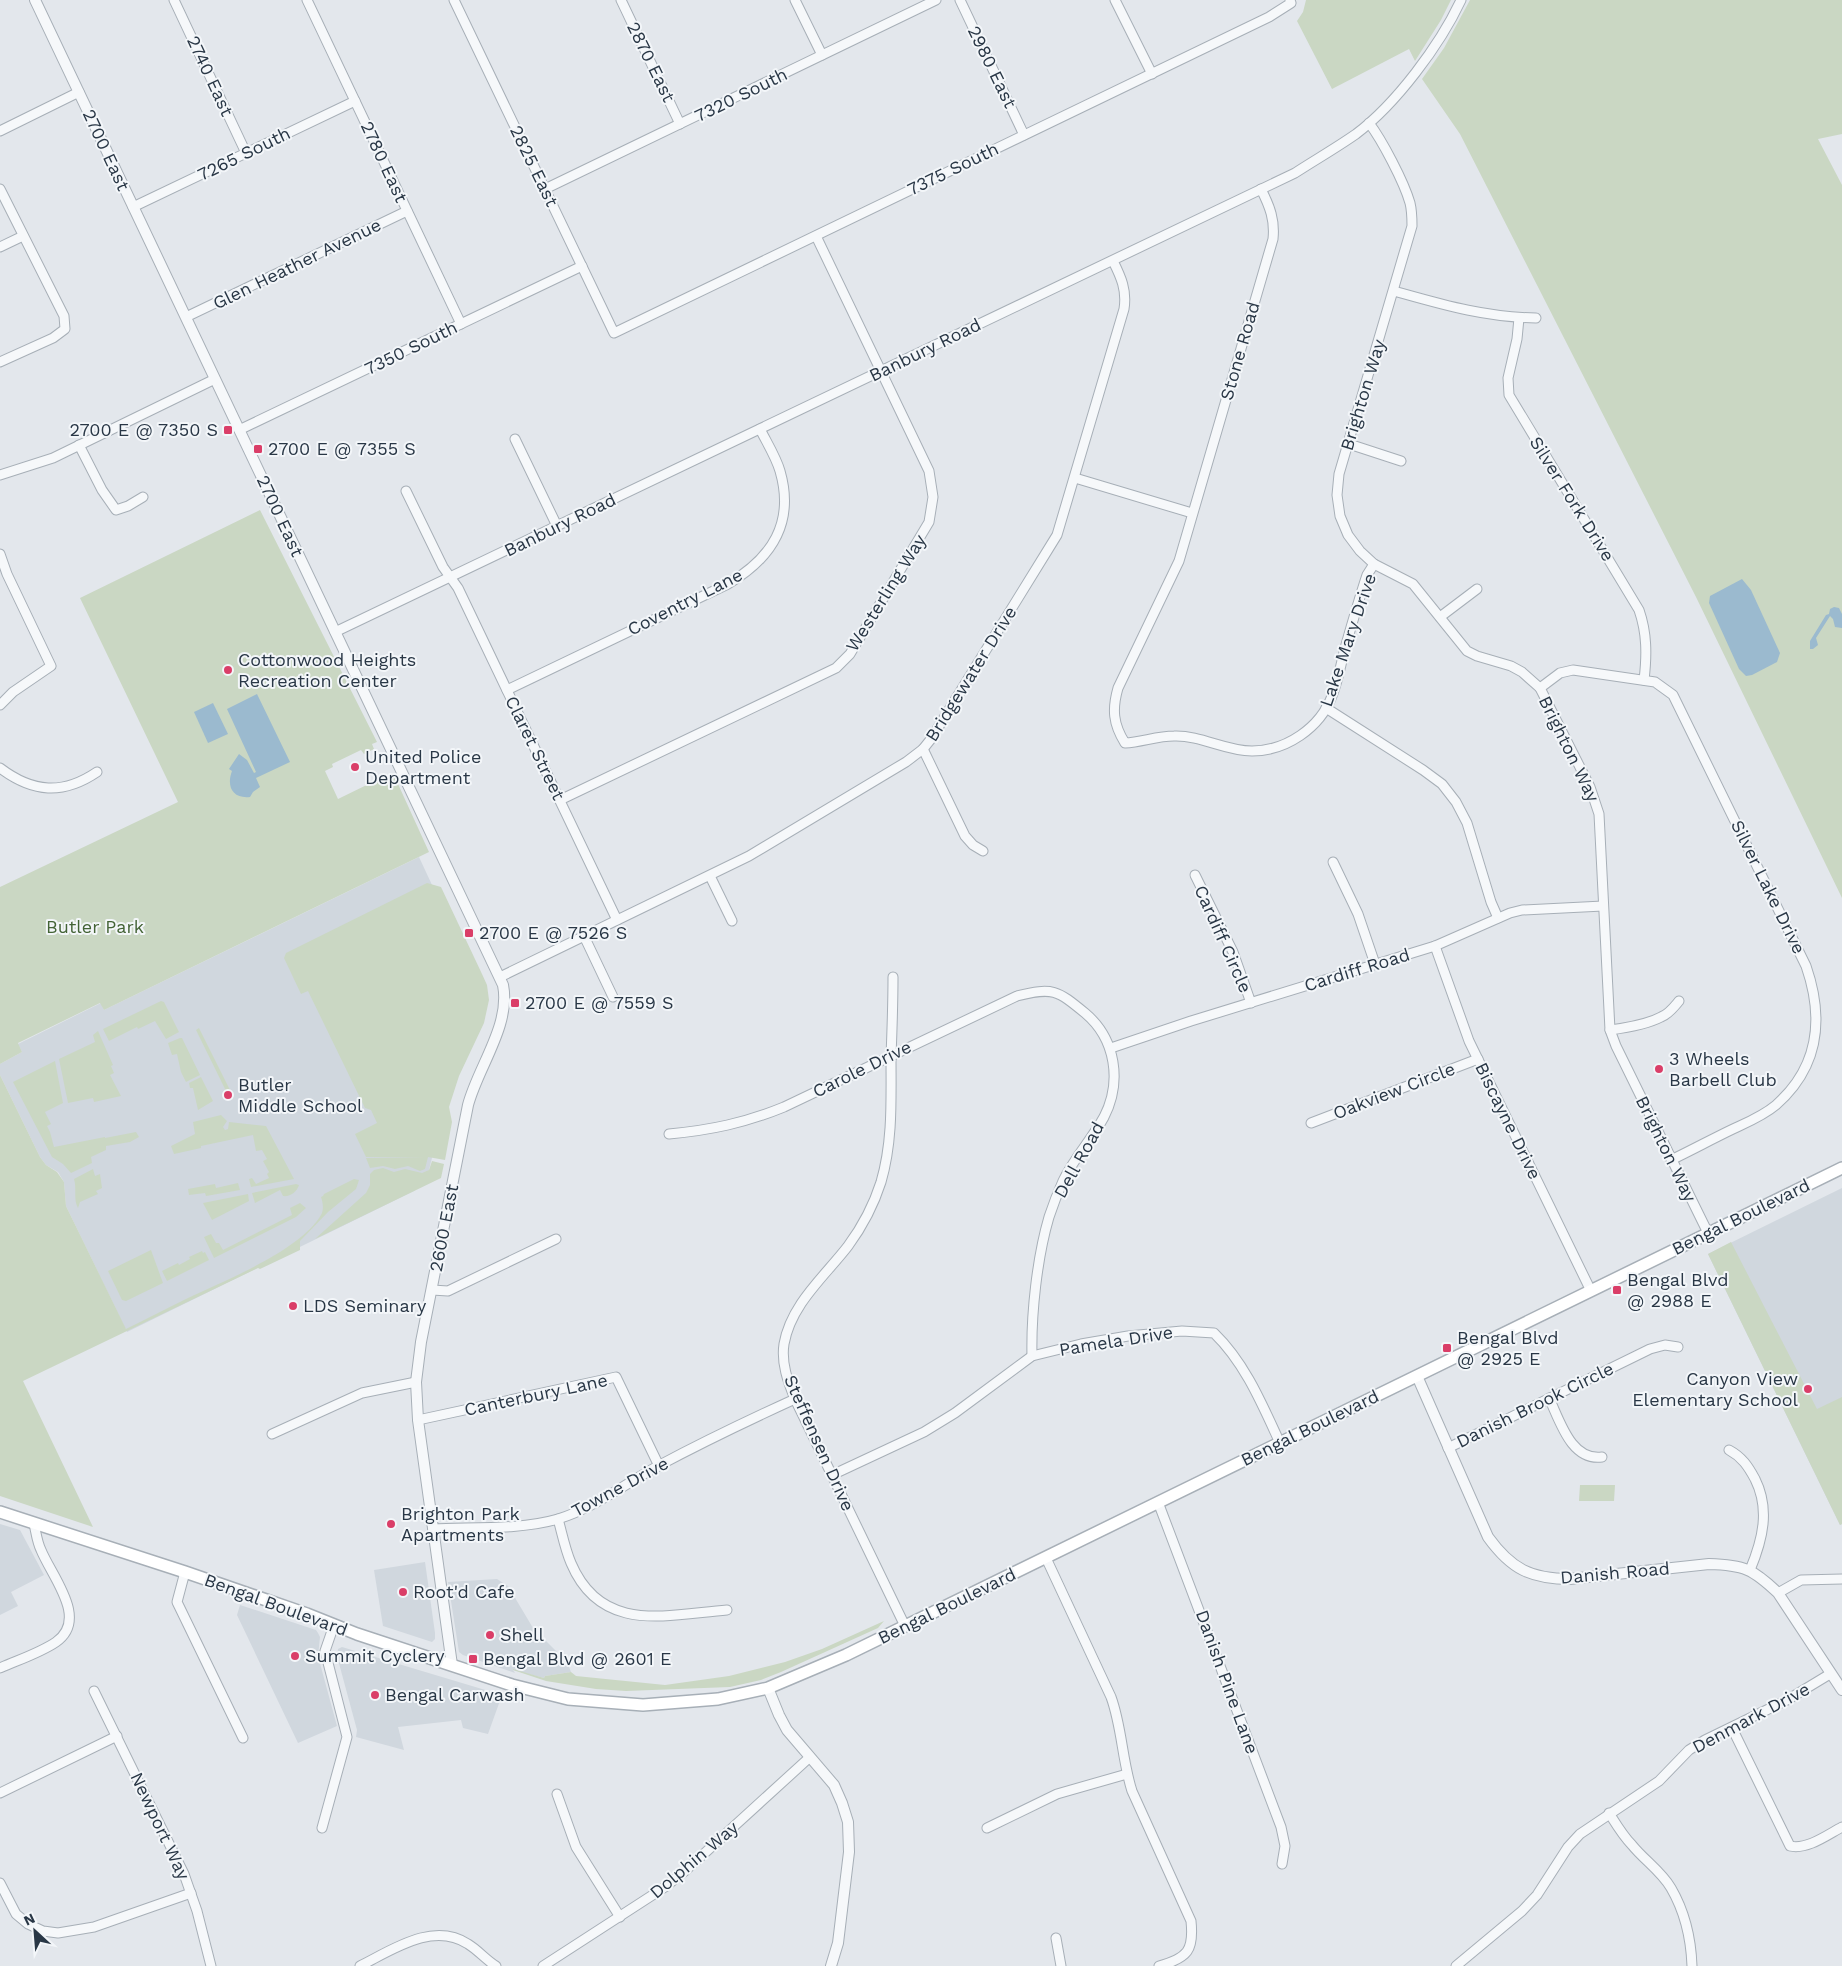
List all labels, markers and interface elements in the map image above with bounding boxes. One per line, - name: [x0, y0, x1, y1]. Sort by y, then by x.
- street label: 2870 East: [623, 18, 680, 106]
- street label: 2980 East: [964, 22, 1022, 112]
- street label: 2740 East: [183, 32, 238, 120]
- street label: 7320 South: [691, 63, 791, 126]
- street label: 2700 East: [79, 106, 135, 194]
- street label: 2780 East: [357, 118, 413, 206]
- street label: 7265 South: [194, 122, 293, 185]
- street label: 2825 East: [506, 122, 563, 210]
- street label: 7375 South: [904, 137, 1002, 200]
- street label: Glen Heather Avenue: [209, 214, 384, 313]
- street label: Stone Road: [1215, 299, 1264, 403]
- street label: Banbury Road: [865, 313, 984, 386]
- street label: 7350 South: [361, 316, 461, 379]
- street label: Brighton Way: [1336, 336, 1390, 453]
- place label: 2700 E @ 7350 S: [69, 419, 218, 440]
- marker: 2700 E @ 7350 S: [222, 424, 234, 436]
- street label: Silver Fork Drive: [1526, 433, 1619, 565]
- place label: 2700 E @ 7355 S: [268, 438, 416, 459]
- marker: 2700 E @ 7355 S: [252, 443, 264, 455]
- street label: 2700 East: [253, 472, 309, 560]
- street label: Banbury Road: [500, 488, 619, 561]
- street label: Westerling Way: [841, 530, 930, 655]
- street label: Coventry Lane: [624, 564, 746, 640]
- street label: Lake Mary Drive: [1315, 570, 1380, 709]
- street label: Bridgewater Drive: [921, 602, 1021, 745]
- place label: Cottonwood Heights Recreation Center: [238, 649, 416, 691]
- marker: Cottonwood Heights Recreation Center: [222, 664, 234, 676]
- street label: Claret Street: [501, 692, 570, 804]
- street label: Brighton Way: [1535, 692, 1604, 806]
- place label: United Police Department: [365, 746, 481, 788]
- marker: United Police Department: [349, 761, 361, 773]
- street label: Silver Lake Drive: [1727, 816, 1810, 957]
- street label: Cardiff Circle: [1190, 882, 1257, 996]
- park label: Butler Park: [46, 916, 144, 937]
- place label: 2700 E @ 7526 S: [479, 922, 627, 943]
- marker: 2700 E @ 7526 S: [463, 927, 475, 939]
- street label: Cardiff Road: [1302, 944, 1412, 996]
- place label: 2700 E @ 7559 S: [525, 992, 674, 1013]
- marker: 2700 E @ 7559 S: [509, 997, 521, 1009]
- street label: Carole Drive: [809, 1036, 915, 1101]
- place label: 3 Wheels Barbell Club: [1669, 1048, 1777, 1090]
- street label: Oakview Circle: [1330, 1058, 1458, 1123]
- street label: Biscayne Drive: [1471, 1059, 1546, 1183]
- marker: 3 Wheels Barbell Club: [1653, 1063, 1665, 1075]
- place label: Butler Middle School: [238, 1074, 363, 1116]
- marker: Butler Middle School: [222, 1089, 234, 1101]
- street label: Brighton Way: [1632, 1092, 1701, 1206]
- street label: Dell Road: [1049, 1118, 1108, 1202]
- street label: Bengal Boulevard: [1668, 1174, 1813, 1259]
- street label: 2600 East: [425, 1182, 462, 1273]
- place label: Bengal Blvd @ 2988 E: [1627, 1269, 1729, 1311]
- marker: Bengal Blvd @ 2988 E: [1611, 1284, 1623, 1296]
- place label: LDS Seminary: [303, 1295, 427, 1316]
- marker: LDS Seminary: [287, 1300, 299, 1312]
- street label: Pamela Drive: [1058, 1321, 1174, 1360]
- place label: Bengal Blvd @ 2925 E: [1457, 1327, 1559, 1369]
- marker: Bengal Blvd @ 2925 E: [1441, 1342, 1453, 1354]
- street label: Danish Brook Circle: [1453, 1357, 1617, 1452]
- place label: Canyon View Elementary School: [1632, 1368, 1798, 1410]
- street label: Canterbury Lane: [462, 1369, 609, 1420]
- street label: Steffensen Drive: [780, 1372, 859, 1514]
- marker: Canyon View Elementary School: [1802, 1383, 1814, 1395]
- street label: Bengal Boulevard: [1237, 1385, 1382, 1470]
- street label: Towne Drive: [568, 1452, 672, 1521]
- place label: Brighton Park Apartments: [401, 1503, 520, 1545]
- marker: Brighton Park Apartments: [385, 1518, 397, 1530]
- street label: Danish Road: [1559, 1557, 1671, 1588]
- street label: Bengal Boulevard: [874, 1563, 1019, 1648]
- street label: Bengal Boulevard: [202, 1569, 351, 1640]
- place label: Root'd Cafe: [413, 1581, 515, 1602]
- marker: Root'd Cafe: [397, 1586, 409, 1598]
- street label: Danish Pine Lane: [1192, 1607, 1263, 1757]
- place label: Shell: [500, 1624, 545, 1645]
- marker: Shell: [484, 1629, 496, 1641]
- place label: Summit Cyclery: [305, 1645, 445, 1666]
- place label: Bengal Blvd @ 2601 E: [483, 1648, 671, 1669]
- marker: Summit Cyclery: [289, 1650, 301, 1662]
- marker: Bengal Blvd @ 2601 E: [467, 1653, 479, 1665]
- street label: Denmark Drive: [1688, 1678, 1813, 1757]
- place label: Bengal Carwash: [385, 1684, 525, 1705]
- marker: Bengal Carwash: [369, 1689, 381, 1701]
- street label: Newport Way: [126, 1769, 195, 1883]
- street label: Dolphin Way: [645, 1816, 743, 1903]
- north arrow: [10, 1906, 60, 1956]
- text: N: [21, 1910, 37, 1929]

